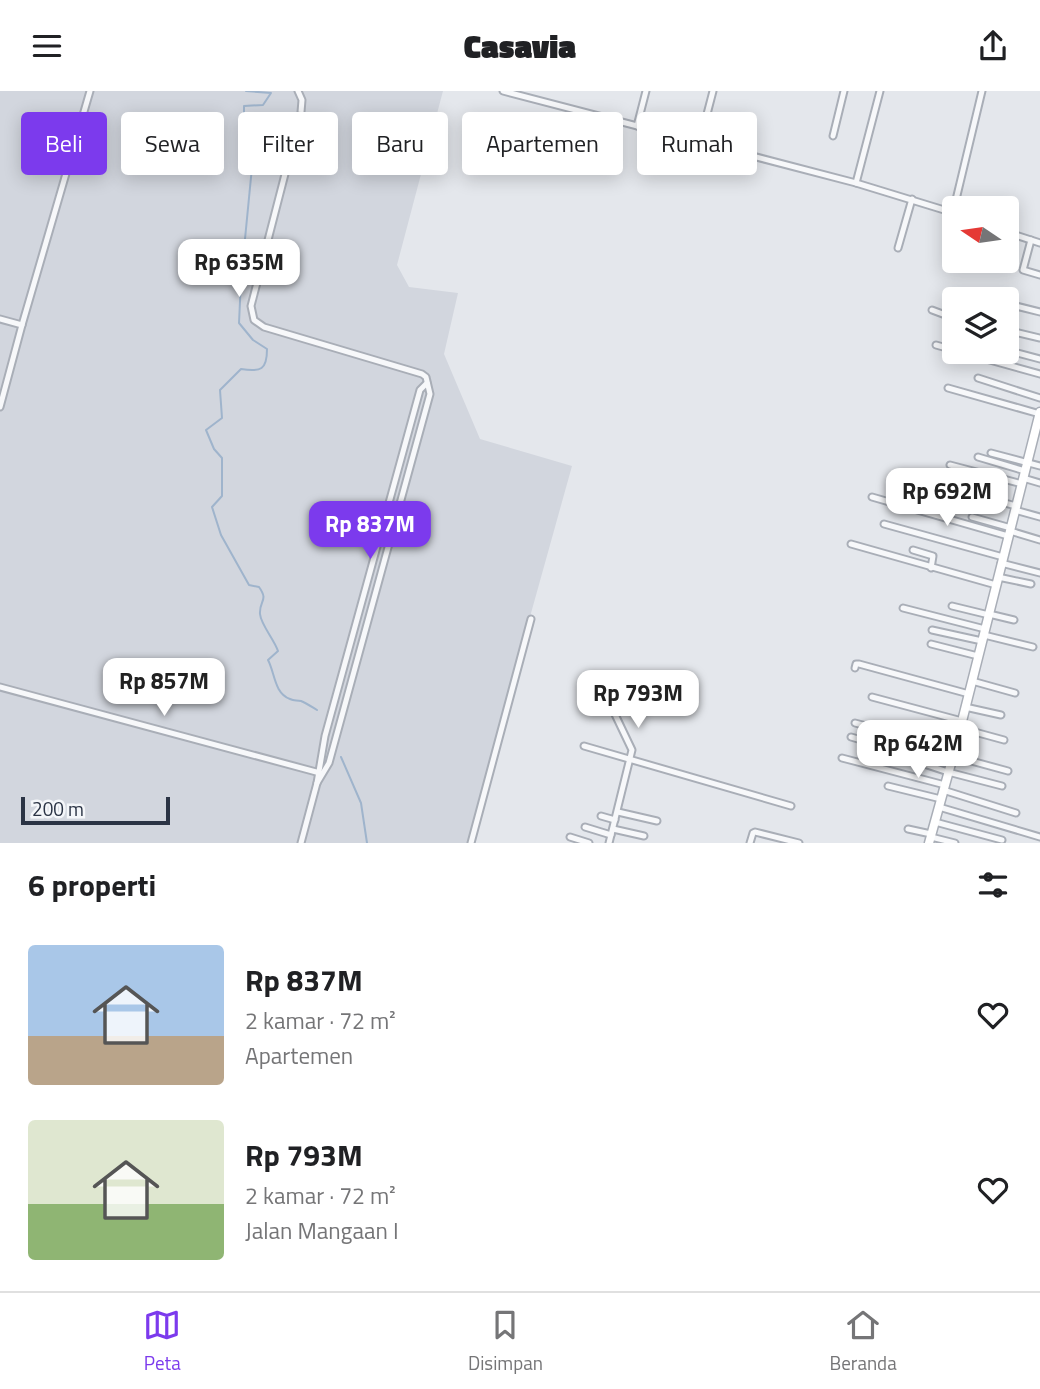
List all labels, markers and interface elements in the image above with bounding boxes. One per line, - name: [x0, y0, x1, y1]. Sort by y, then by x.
- text: Casavia: [464, 22, 576, 70]
- icon: menu: [28, 27, 66, 65]
- icon: share: [974, 27, 1012, 65]
- chip: Beli: [21, 112, 107, 175]
- chip: Sewa: [121, 112, 224, 175]
- chip: Filter: [238, 112, 338, 175]
- chip: Baru: [352, 112, 448, 175]
- chip: Apartemen: [462, 112, 623, 175]
- chip: Rumah: [637, 112, 757, 175]
- north arrow: [942, 196, 1018, 273]
- map controls: [942, 196, 1019, 364]
- pin: Rp 635M: [174, 239, 304, 299]
- text: Rp 635M: [194, 244, 284, 279]
- button: layers: [942, 287, 1019, 364]
- pin: Rp 692M: [882, 469, 1012, 528]
- text: Rp 692M: [902, 473, 992, 508]
- pin: Rp 837M: [305, 501, 435, 561]
- text: Rp 837M: [325, 506, 415, 541]
- pin: Rp 857M: [99, 659, 229, 718]
- text: Rp 857M: [119, 663, 209, 698]
- pin: Rp 793M: [573, 671, 703, 730]
- text: Rp 793M: [593, 675, 683, 710]
- pin: Rp 642M: [853, 721, 983, 780]
- text: Rp 642M: [873, 725, 963, 760]
- scale bar: [21, 794, 170, 826]
- text: 200 m: [32, 794, 84, 823]
- text: 6 properti: [28, 862, 156, 908]
- icon: filters: [974, 866, 1012, 904]
- text: Rp 837M: [245, 957, 363, 1003]
- icon: home: [84, 973, 168, 1057]
- icon: heart: [974, 996, 1012, 1034]
- text: 2 kamar · 72 m²: [245, 1003, 396, 1038]
- text: Apartemen: [245, 1038, 353, 1073]
- text: Rp 793M: [245, 1132, 363, 1178]
- icon: home: [84, 1148, 168, 1232]
- icon: heart: [974, 1171, 1012, 1209]
- text: 2 kamar · 72 m²: [245, 1178, 396, 1213]
- text: Jalan Mangaan I: [245, 1213, 399, 1248]
- tab: Peta: [143, 1306, 181, 1377]
- tab: Disimpan: [468, 1306, 543, 1377]
- tab: Beranda: [830, 1306, 897, 1377]

